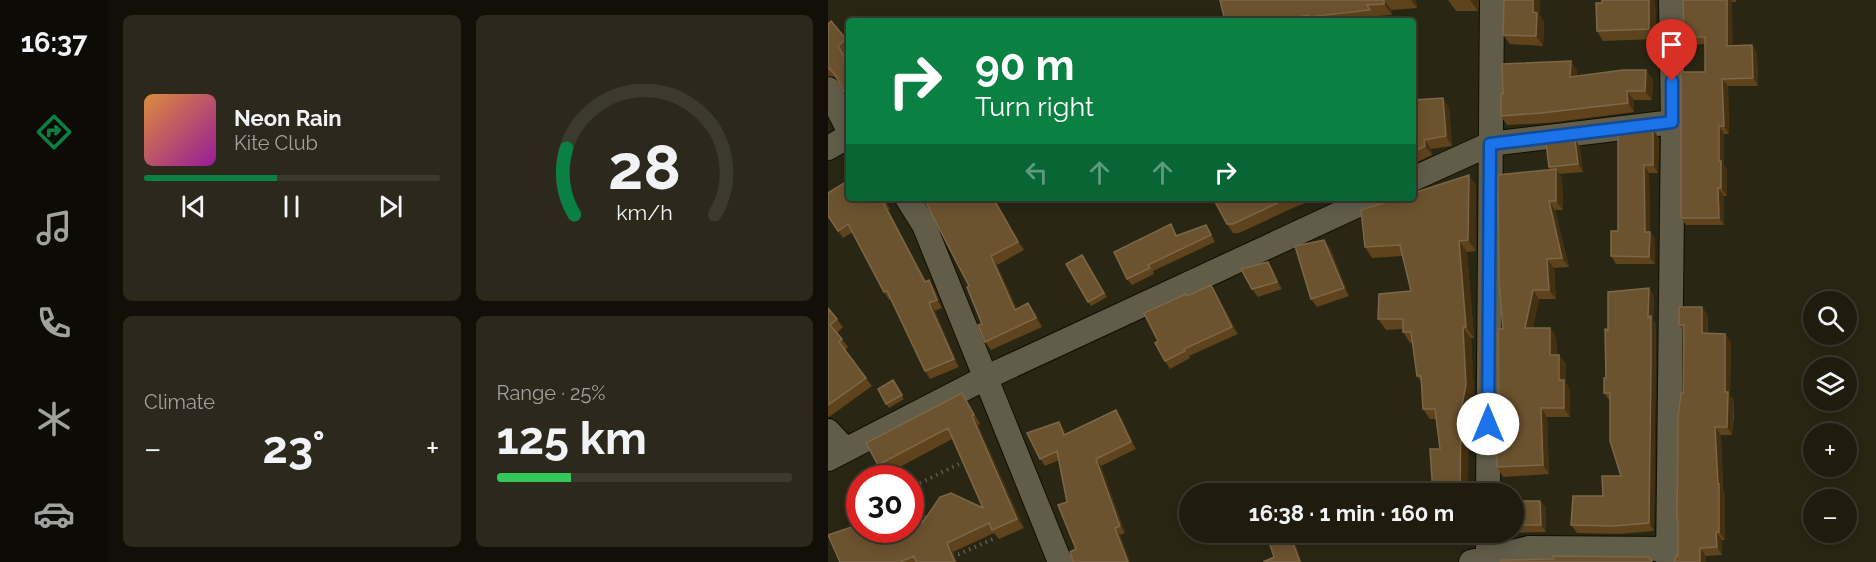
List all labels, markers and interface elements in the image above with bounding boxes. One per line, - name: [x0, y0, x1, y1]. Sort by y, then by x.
- pin: [1646, 19, 1697, 81]
- text: 16:37: [21, 27, 87, 58]
- icon: arrive: [1655, 28, 1688, 61]
- text: 90 m: [975, 41, 1075, 90]
- icon: right: [876, 42, 954, 120]
- text: Turn right: [975, 91, 1094, 122]
- text: Neon Rain: [234, 105, 342, 131]
- icon: directions: [33, 111, 75, 153]
- text: 28: [608, 130, 681, 204]
- text: Kite Club: [234, 131, 318, 155]
- icon: left: [1020, 156, 1053, 189]
- icon: ahead: [1083, 156, 1116, 189]
- icon: ahead: [1146, 156, 1179, 189]
- icon: right: [1209, 156, 1242, 189]
- icon: previous: [177, 190, 210, 223]
- icon: pause: [275, 190, 308, 223]
- icon: next: [374, 190, 407, 223]
- text: km/h: [616, 201, 673, 226]
- icon: music: [33, 207, 75, 249]
- map controls: [1803, 291, 1857, 543]
- button: search: [1803, 291, 1857, 345]
- icon: phone: [33, 302, 75, 344]
- button: layers: [1803, 357, 1857, 411]
- text: Range · 25%: [497, 381, 606, 405]
- text: Climate: [144, 390, 215, 414]
- position arrow: [1456, 392, 1520, 456]
- icon: climate: [33, 398, 75, 440]
- text: 125 km: [497, 412, 647, 465]
- text: 23°: [263, 421, 325, 474]
- button: +: [1803, 423, 1857, 477]
- text: −: [144, 429, 162, 468]
- text: +: [426, 429, 440, 468]
- speed limit sign: 30: [846, 465, 924, 543]
- button: −: [1803, 489, 1857, 543]
- icon: car: [33, 493, 75, 535]
- text: 16:38 · 1 min · 160 m: [1249, 500, 1454, 526]

